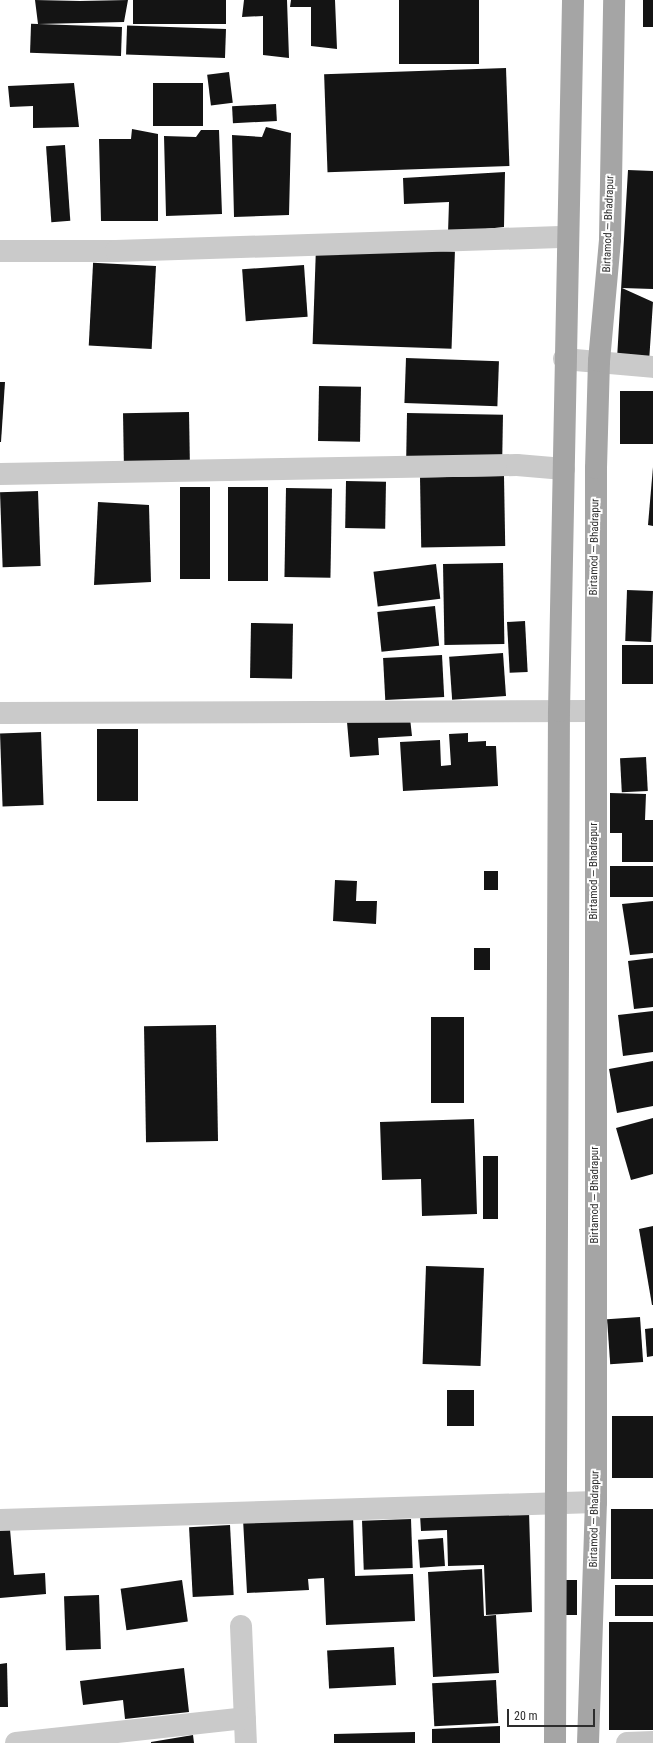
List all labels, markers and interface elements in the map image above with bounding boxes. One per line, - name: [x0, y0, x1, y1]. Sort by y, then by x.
- street label: Birtamod — Bhadrapur: [601, 175, 617, 273]
- street label: Birtamod — Bhadrapur: [588, 498, 602, 596]
- street label: Birtamod — Bhadrapur: [587, 823, 601, 919]
- street label: Birtamod — Bhadrapur: [588, 1147, 602, 1243]
- street label: Birtamod — Bhadrapur: [588, 1470, 602, 1568]
- scale bar: [509, 1701, 597, 1727]
- text: 20 m: [514, 1709, 538, 1723]

